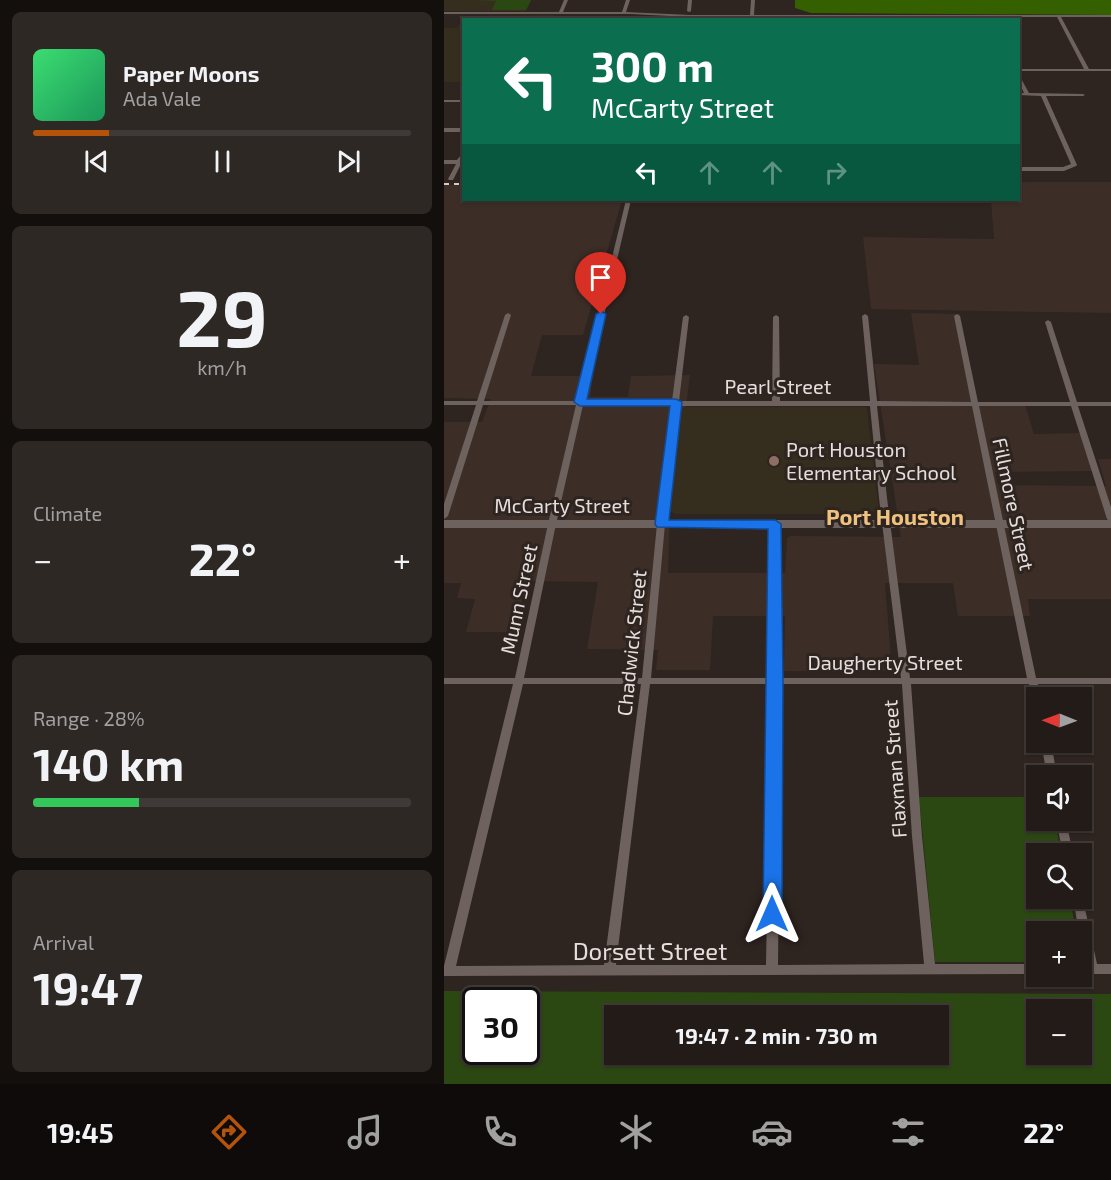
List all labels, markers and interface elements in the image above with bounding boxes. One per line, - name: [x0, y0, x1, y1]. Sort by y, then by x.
- text: 300 m: [591, 40, 714, 90]
- icon: left: [492, 42, 570, 120]
- text: Paper Moons: [123, 60, 259, 86]
- text: Ada Vale: [123, 86, 201, 110]
- text: McCarty Street: [591, 91, 774, 123]
- icon: previous: [80, 145, 113, 178]
- icon: pause: [206, 145, 239, 178]
- icon: next: [332, 145, 365, 178]
- icon: left: [630, 156, 663, 189]
- icon: ahead: [693, 156, 726, 189]
- icon: ahead: [756, 156, 789, 189]
- icon: right: [819, 156, 852, 189]
- pin: [575, 252, 626, 314]
- icon: arrive: [584, 261, 617, 294]
- text: 29: [176, 269, 268, 363]
- text: km/h: [197, 355, 247, 379]
- street label: Pearl Street: [725, 374, 832, 398]
- street label: Fillmore Street: [988, 435, 1040, 573]
- place label: Port Houston Elementary School: [786, 437, 956, 484]
- marker: Port Houston Elementary School: [767, 454, 781, 468]
- street label: McCarty Street: [494, 493, 630, 517]
- text: Climate: [33, 501, 102, 525]
- district label: Port Houston: [826, 503, 964, 529]
- text: 22°: [189, 531, 256, 585]
- text: −: [33, 539, 52, 579]
- text: +: [393, 539, 411, 579]
- street label: Munn Street: [495, 541, 541, 656]
- street label: Chadwick Street: [611, 568, 651, 717]
- street label: Daugherty Street: [808, 650, 963, 674]
- north arrow: [1026, 687, 1092, 753]
- map controls: [1026, 687, 1092, 1065]
- street label: Flaxman Street: [877, 699, 911, 839]
- text: Range · 28%: [33, 706, 145, 730]
- text: 140 km: [33, 736, 184, 790]
- button: sound: [1026, 765, 1092, 831]
- button: search: [1026, 843, 1092, 909]
- position arrow: [740, 882, 804, 946]
- button: +: [1026, 921, 1092, 987]
- text: Arrival: [33, 930, 94, 954]
- street label: Dorsett Street: [573, 936, 727, 965]
- text: 19:47: [33, 960, 143, 1014]
- speed limit sign: 30: [462, 987, 540, 1065]
- button: −: [1026, 999, 1092, 1065]
- text: 19:47 · 2 min · 730 m: [675, 1022, 878, 1048]
- icon: directions: [208, 1111, 250, 1153]
- icon: music: [344, 1111, 386, 1153]
- icon: phone: [479, 1111, 521, 1153]
- icon: climate: [615, 1111, 657, 1153]
- icon: car: [751, 1111, 793, 1153]
- icon: filters: [887, 1111, 929, 1153]
- text: 19:45: [47, 1116, 114, 1148]
- text: 22°: [1023, 1116, 1064, 1148]

